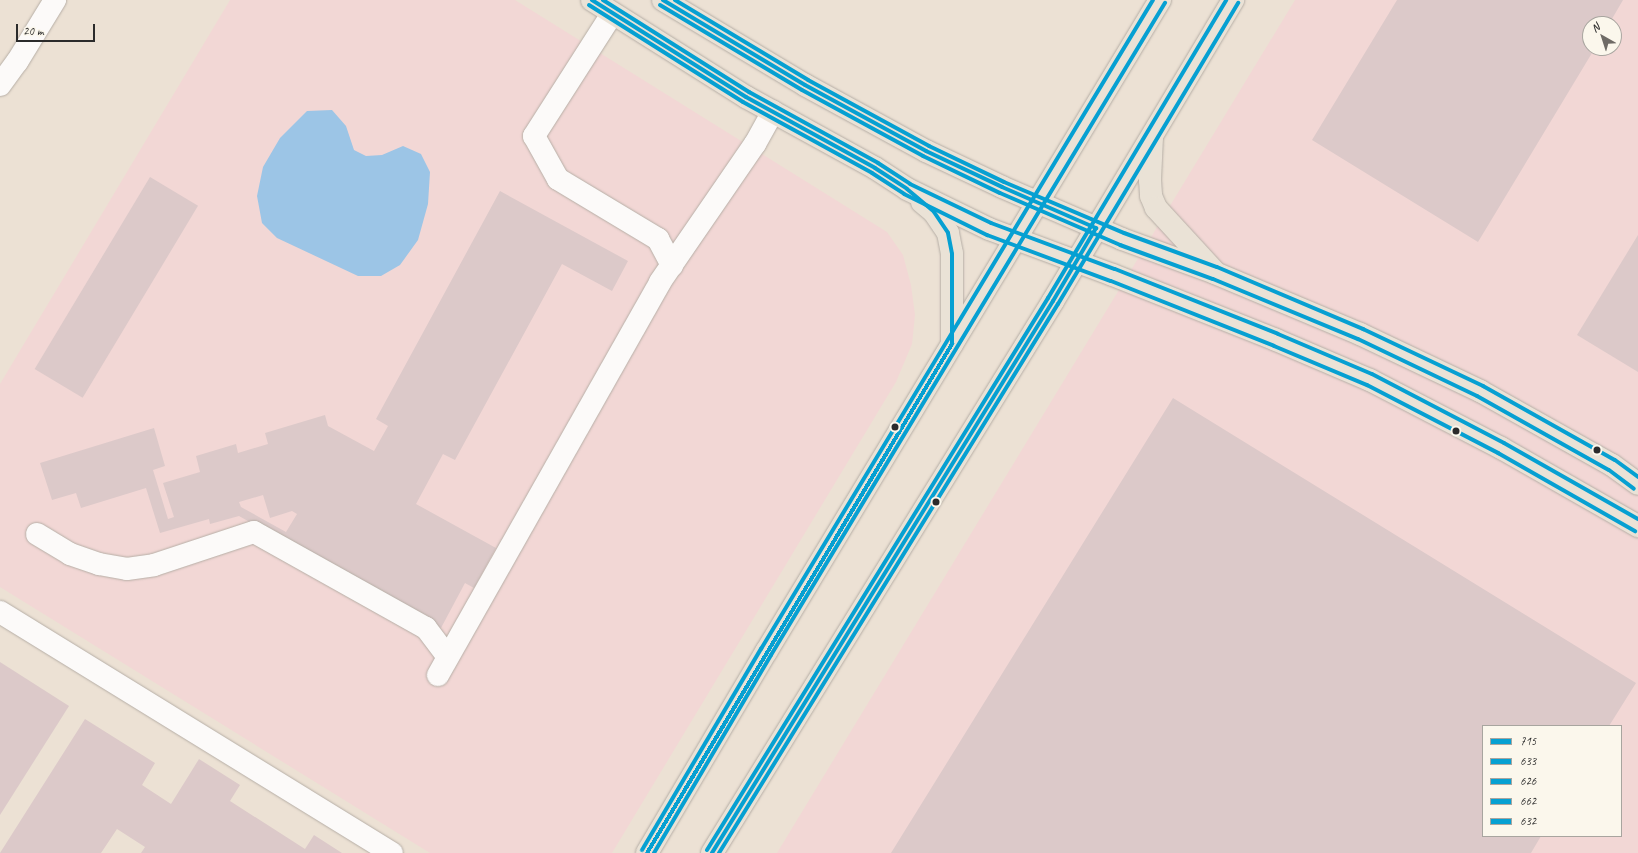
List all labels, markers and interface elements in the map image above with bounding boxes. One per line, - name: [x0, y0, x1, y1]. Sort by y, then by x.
- scale bar: [18, 16, 97, 42]
- north arrow: [1582, 16, 1622, 56]
- text: N: [1588, 20, 1602, 35]
- text: 20 m: [23, 23, 43, 39]
- unlabelled marker: [890, 422, 900, 432]
- unlabelled marker: [1451, 426, 1461, 436]
- unlabelled marker: [1592, 445, 1602, 455]
- unlabelled marker: [931, 497, 941, 507]
- legend: [1482, 725, 1622, 837]
- text: 715: [1520, 733, 1536, 749]
- text: 633: [1520, 753, 1536, 769]
- text: 626: [1520, 773, 1536, 789]
- text: 662: [1520, 793, 1536, 809]
- text: 632: [1520, 813, 1536, 829]

